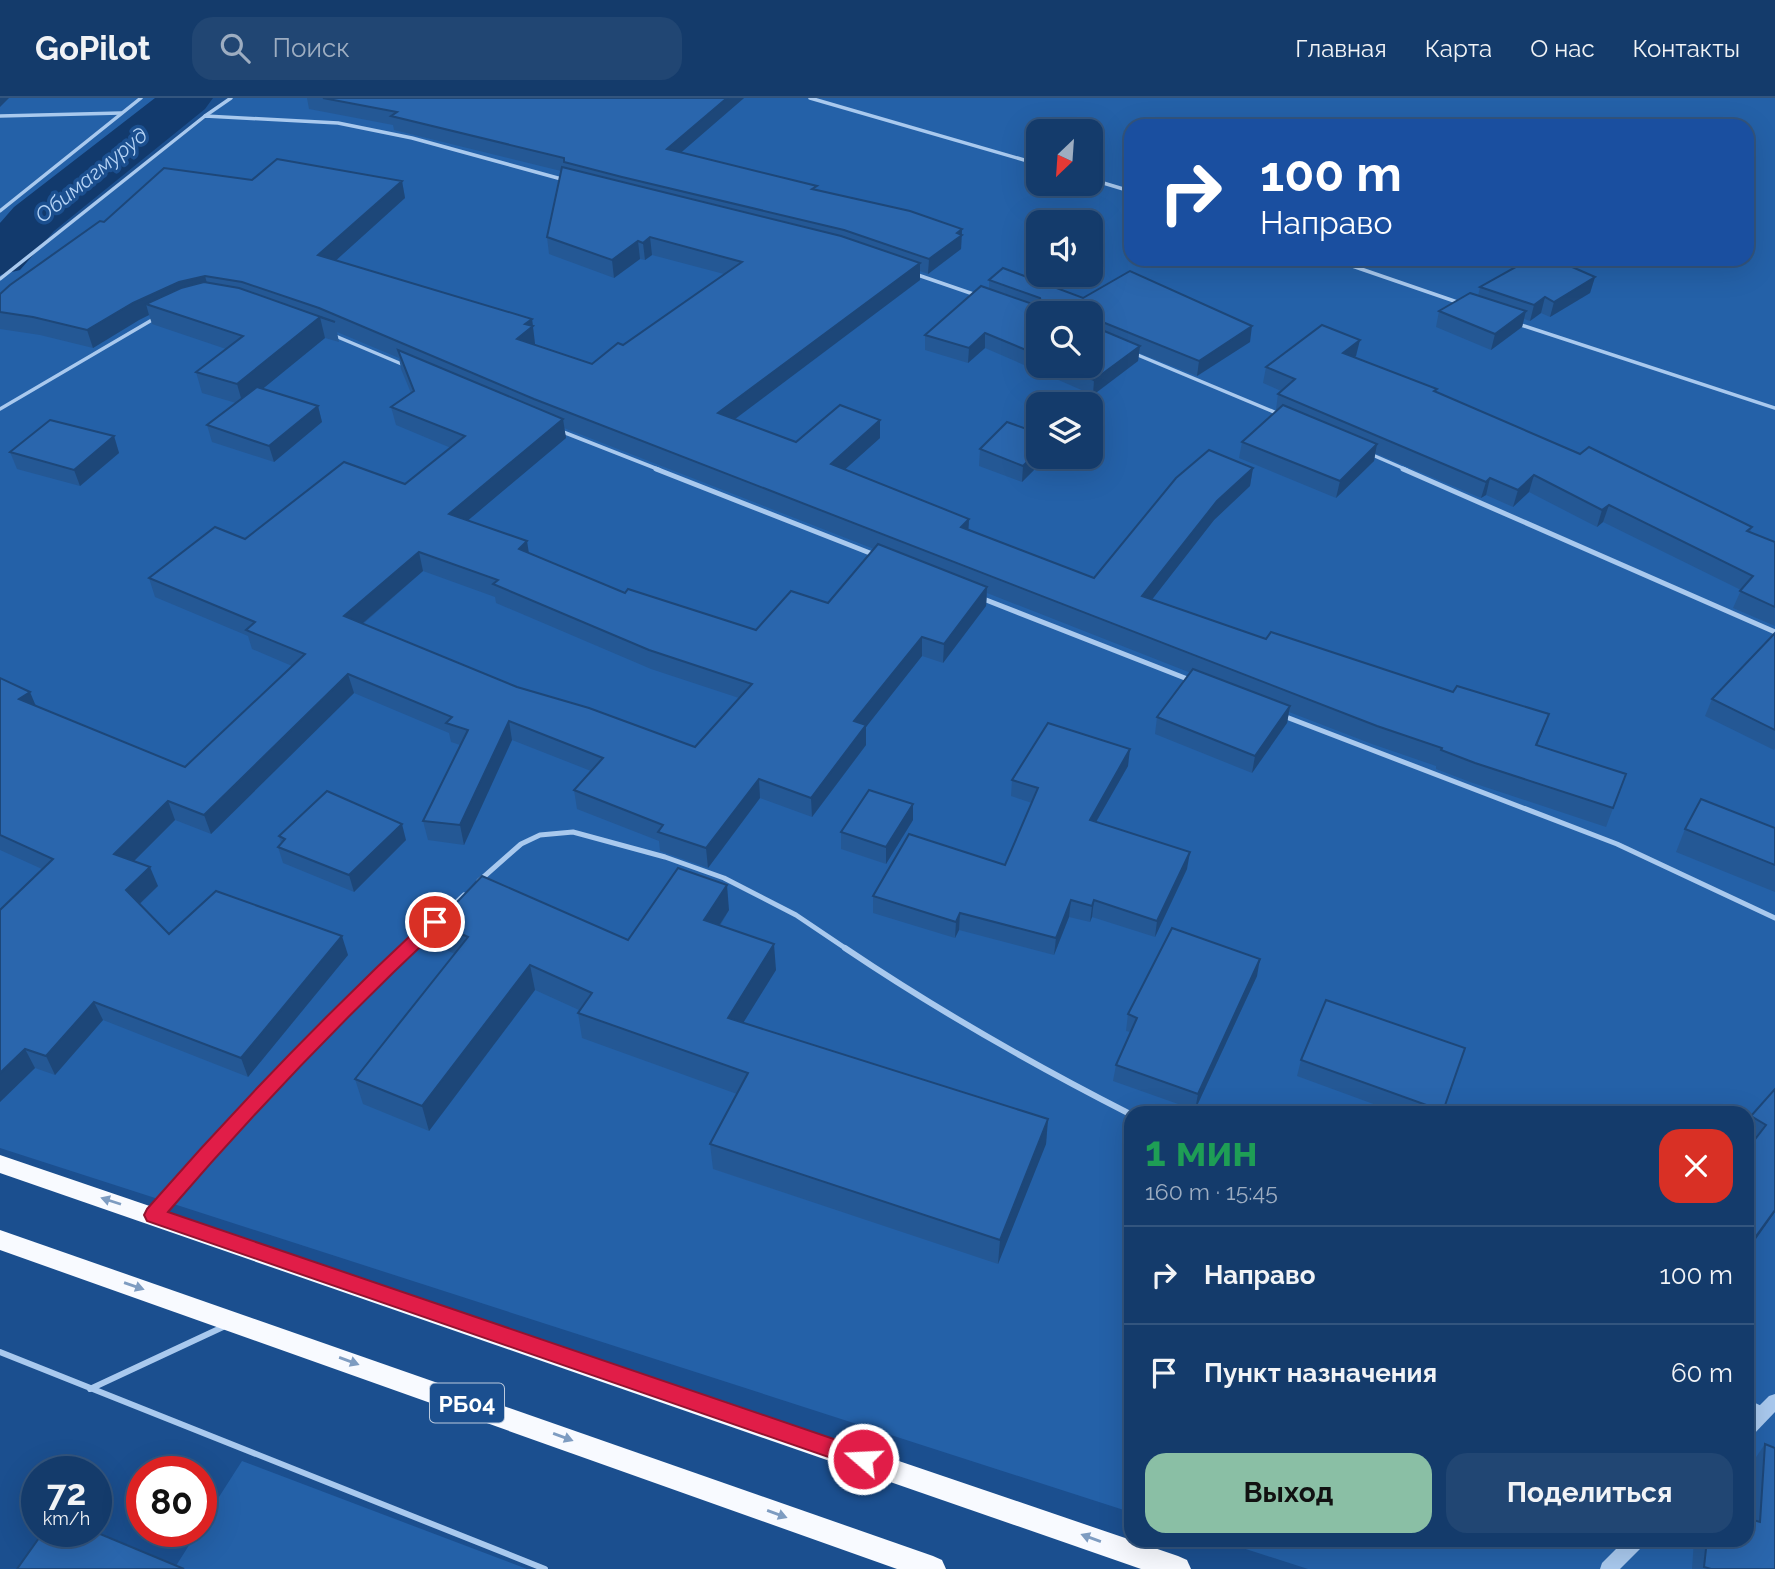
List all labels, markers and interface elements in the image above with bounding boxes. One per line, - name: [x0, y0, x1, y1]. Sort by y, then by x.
- search box: [192, 17, 682, 80]
- text: GoPilot: [35, 29, 150, 68]
- icon: search: [216, 29, 254, 67]
- text: Поиск: [272, 33, 350, 63]
- text: Главная: [1295, 34, 1387, 63]
- text: Карта: [1425, 34, 1492, 63]
- text: О нас: [1530, 34, 1595, 63]
- text: Контакты: [1633, 34, 1740, 63]
- north arrow: [1026, 119, 1102, 196]
- map controls: [1026, 119, 1103, 469]
- water label: Обимагмуруд: [30, 122, 152, 228]
- text: 100 m: [1260, 145, 1402, 202]
- icon: right: [1145, 147, 1236, 238]
- text: Направо: [1260, 204, 1392, 241]
- button: sound: [1026, 210, 1103, 287]
- button: search: [1026, 301, 1103, 378]
- button: layers: [1026, 392, 1103, 469]
- pin: [405, 892, 465, 952]
- icon: arrive: [416, 903, 454, 941]
- text: 1 мин: [1145, 1127, 1258, 1176]
- button: close: [1659, 1129, 1733, 1203]
- text: 160 m · 15:45: [1145, 1178, 1278, 1205]
- one-way arrow: [101, 1195, 122, 1206]
- icon: right: [1145, 1256, 1183, 1294]
- text: Направо: [1204, 1260, 1315, 1290]
- text: 100 m: [1660, 1260, 1733, 1290]
- one-way arrow: [124, 1281, 145, 1292]
- icon: arrive: [1145, 1354, 1183, 1392]
- one-way arrow: [338, 1356, 359, 1367]
- text: Пункт назначения: [1204, 1358, 1437, 1388]
- text: 60 m: [1671, 1358, 1733, 1388]
- road number: РБ04: [430, 1384, 504, 1422]
- position arrow: [826, 1422, 900, 1496]
- one-way arrow: [553, 1432, 574, 1443]
- button: Выход: [1145, 1453, 1432, 1533]
- button: Поделиться: [1446, 1453, 1733, 1533]
- speed limit sign: 80: [126, 1456, 217, 1547]
- text: 72: [47, 1472, 86, 1513]
- text: km/h: [43, 1508, 90, 1529]
- one-way arrow: [767, 1508, 788, 1519]
- one-way arrow: [1080, 1532, 1101, 1543]

